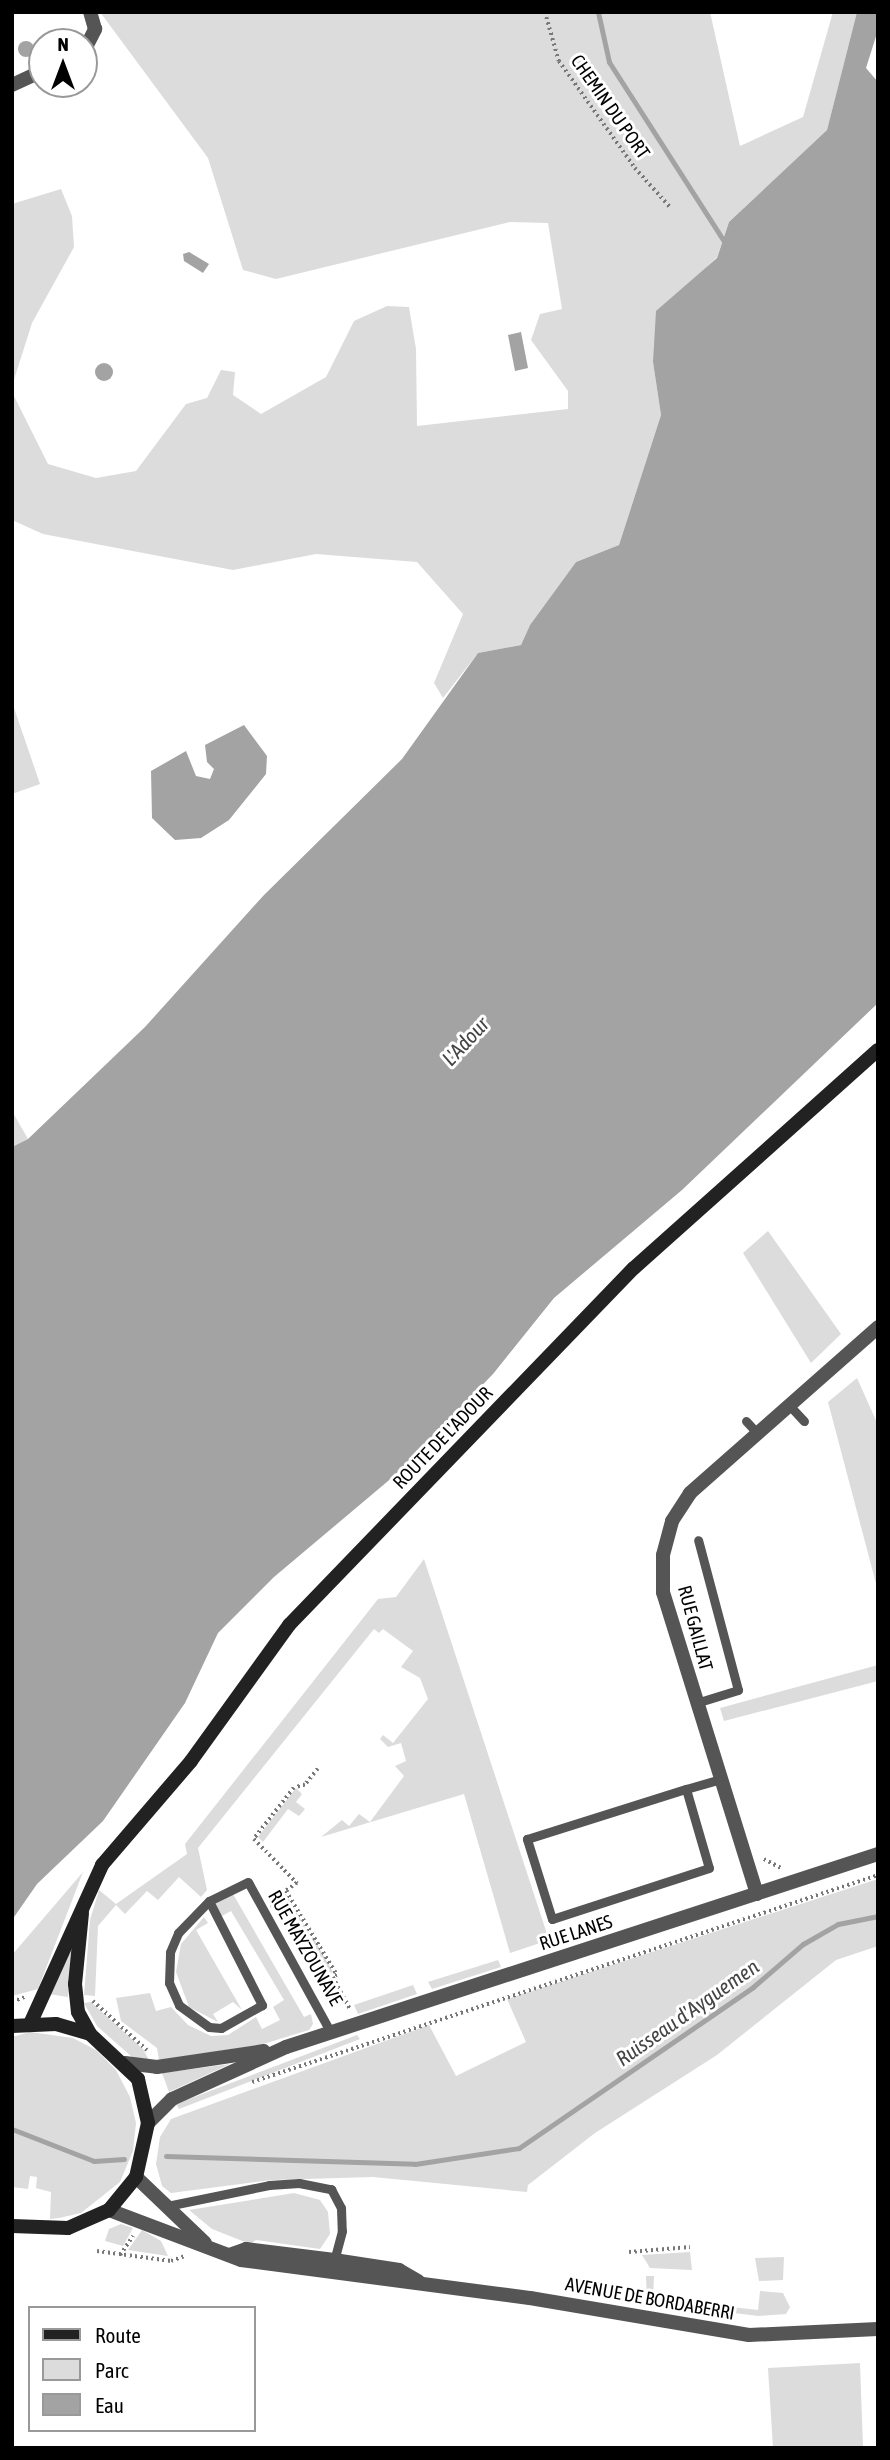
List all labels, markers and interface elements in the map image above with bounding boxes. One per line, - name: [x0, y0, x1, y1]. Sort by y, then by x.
- north arrow: [28, 28, 98, 98]
- text: N: [57, 33, 69, 55]
- street label: CHEMIN DU PORT: [566, 51, 654, 163]
- water label: L'Adour: [436, 1012, 494, 1070]
- street label: ROUTE DE L'ADOUR: [389, 1382, 497, 1494]
- street label: RUE GAILLAT: [673, 1583, 717, 1673]
- street label: RUE MAYZOUNAVE: [263, 1886, 347, 2010]
- street label: RUE LANES: [537, 1911, 615, 1955]
- water label: Ruisseau d'Ayguemen: [611, 1953, 763, 2071]
- street label: AVENUE DE BORDABERRI: [564, 2273, 736, 2325]
- legend: [28, 2306, 256, 2432]
- text: Route: [95, 2323, 141, 2347]
- text: Parc: [95, 2358, 129, 2382]
- text: Eau: [95, 2393, 124, 2417]

